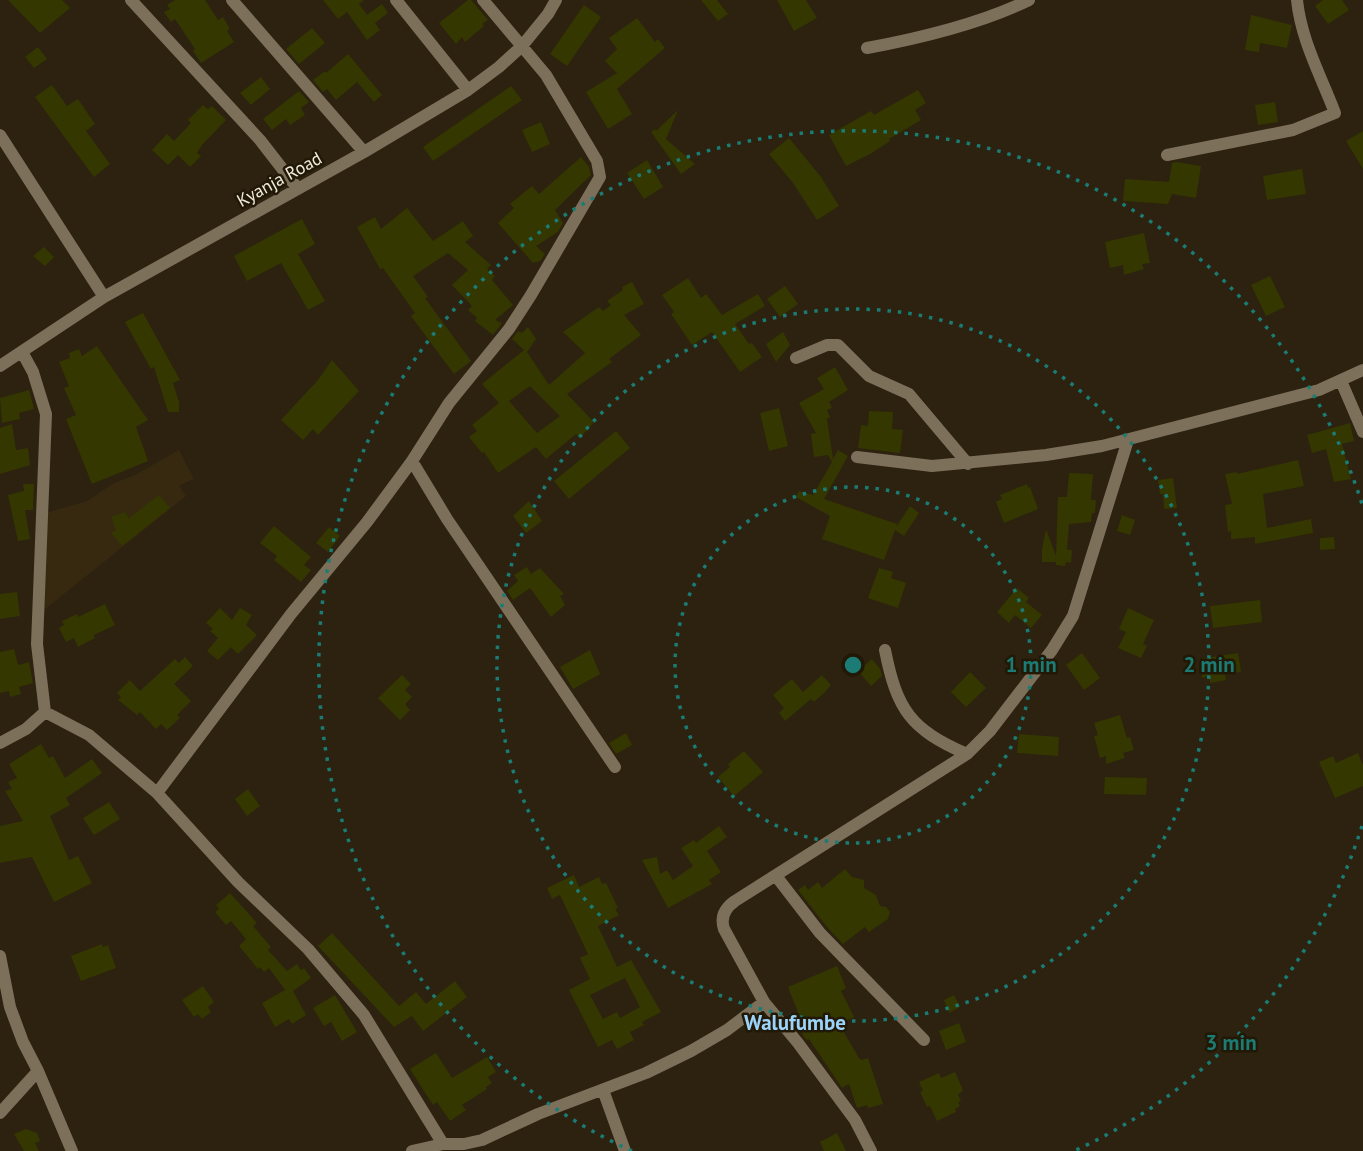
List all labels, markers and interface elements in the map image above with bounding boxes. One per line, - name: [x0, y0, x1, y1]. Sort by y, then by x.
- street label: Kyanja Road: [232, 146, 326, 212]
- text: 1 min: [1005, 651, 1057, 678]
- text: 2 min: [1183, 651, 1235, 678]
- centre of rings: [841, 653, 865, 677]
- district label: Walufumbe: [744, 1009, 846, 1036]
- text: 3 min: [1205, 1029, 1257, 1056]

